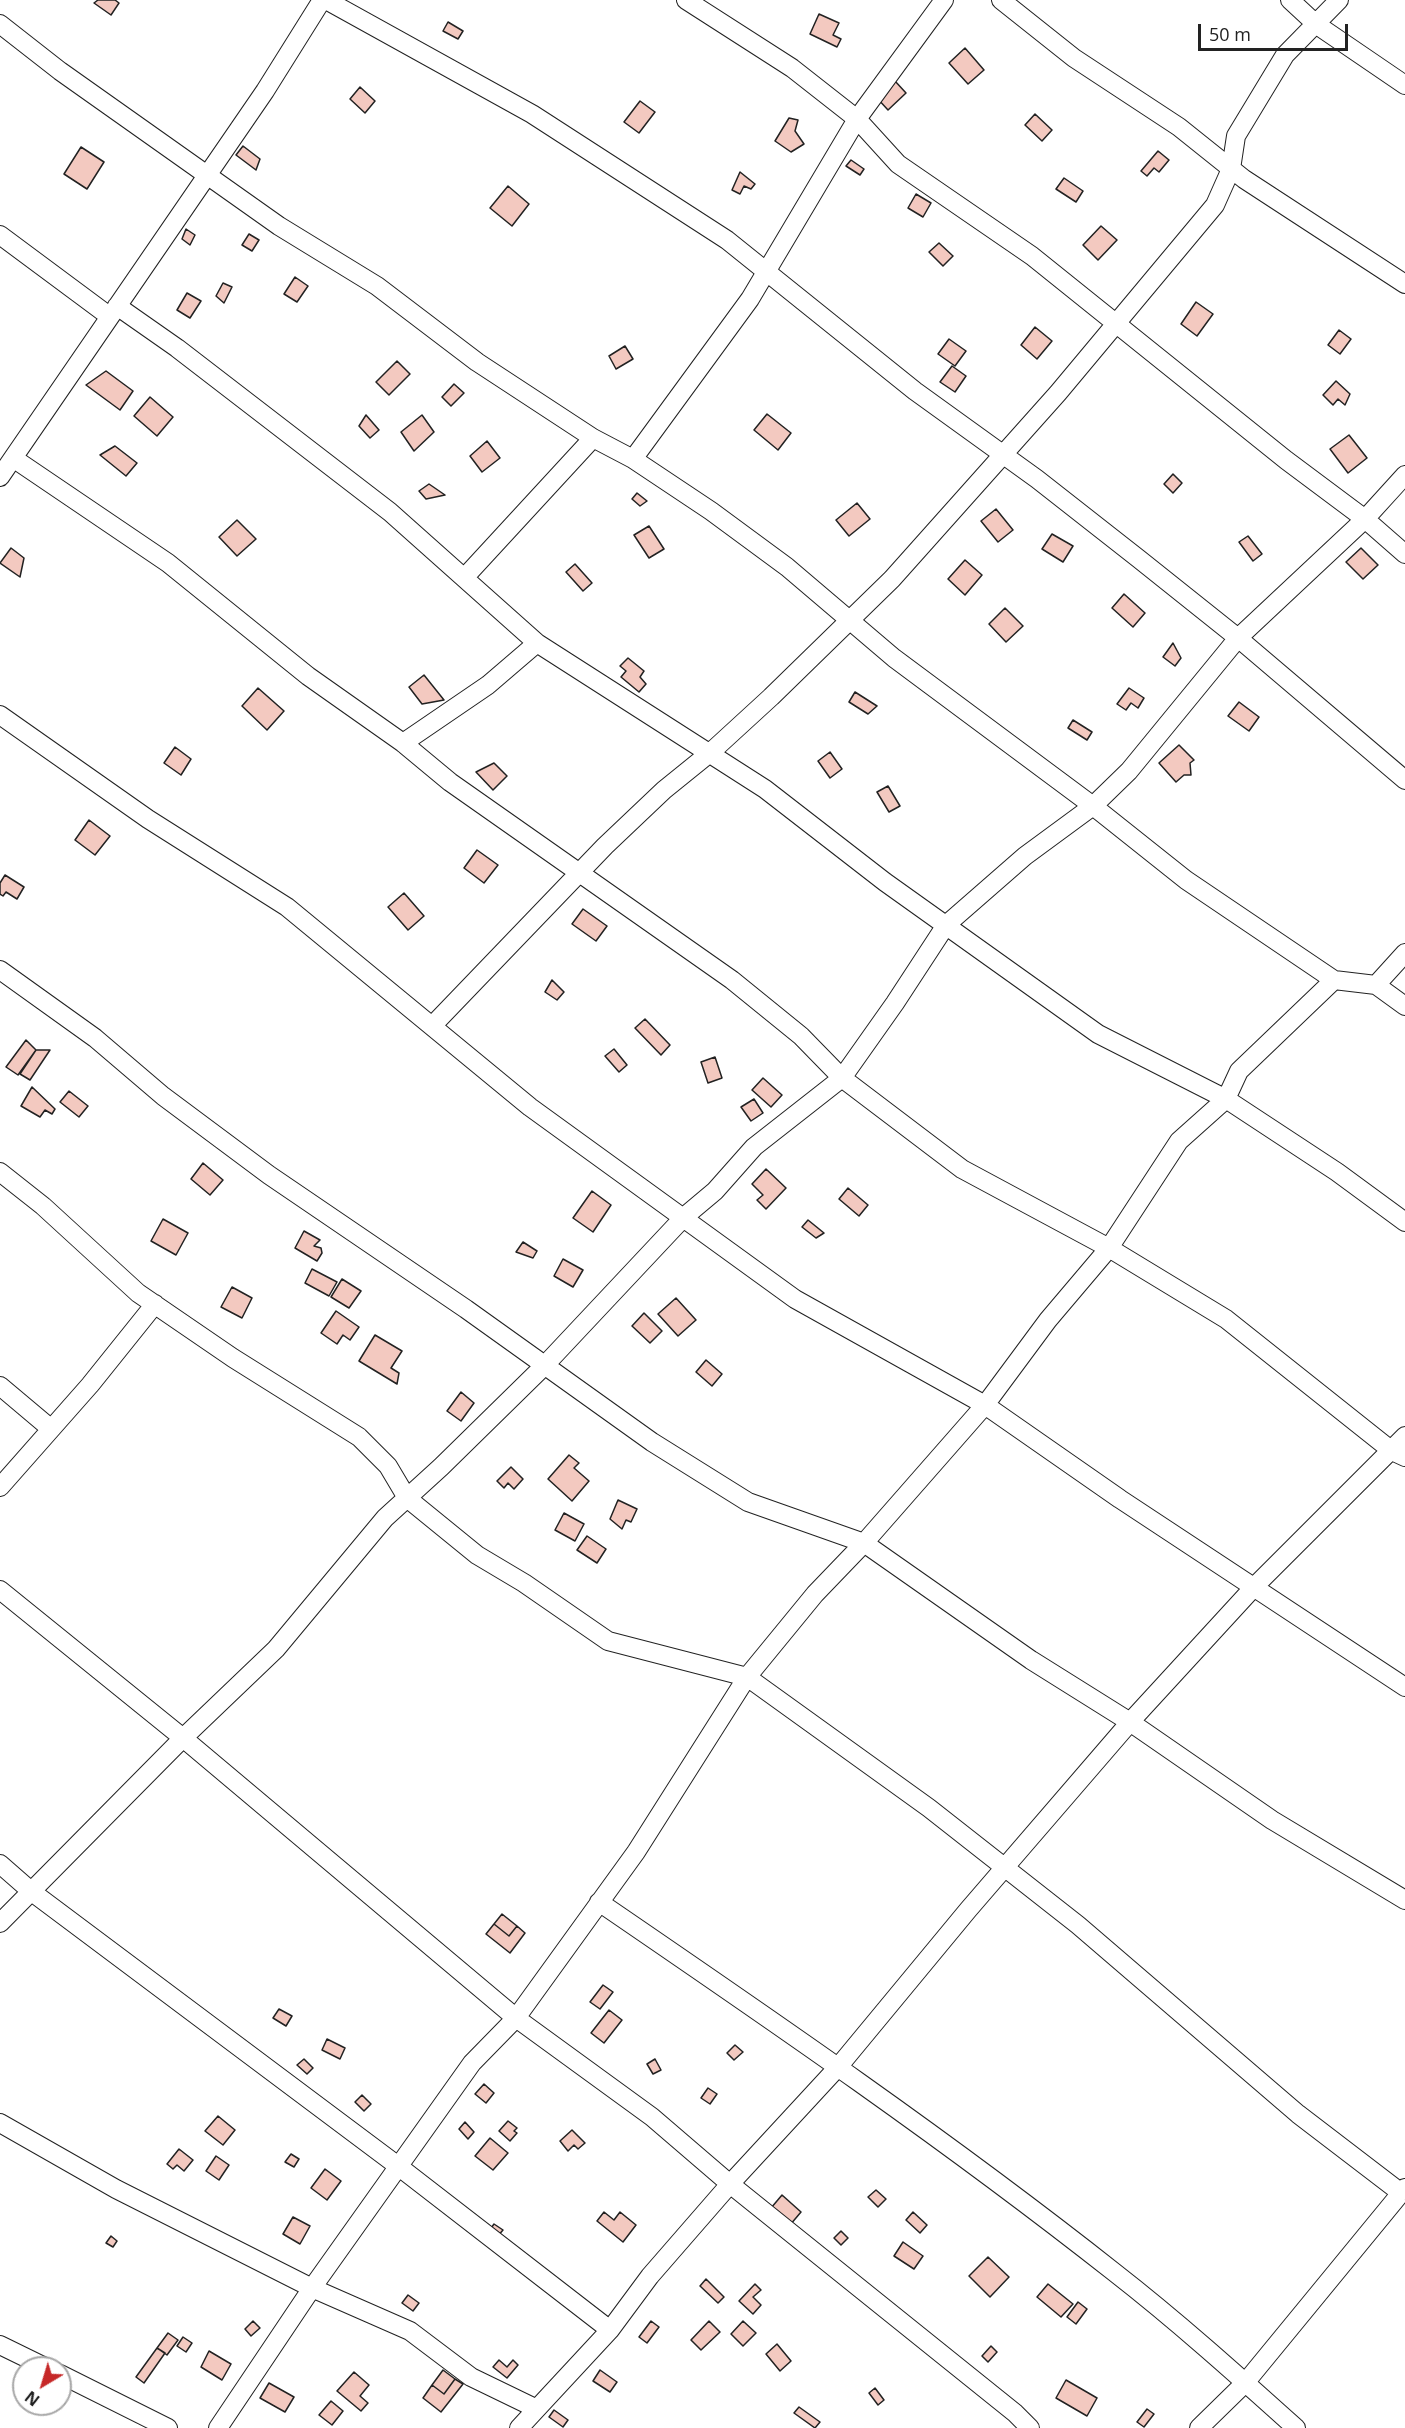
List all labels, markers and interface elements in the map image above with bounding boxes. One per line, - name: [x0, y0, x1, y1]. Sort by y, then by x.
- scale bar: [1201, 12, 1351, 50]
- text: 50 m: [1209, 22, 1251, 46]
- north arrow: [12, 2356, 72, 2416]
- text: N: [20, 2386, 44, 2411]

